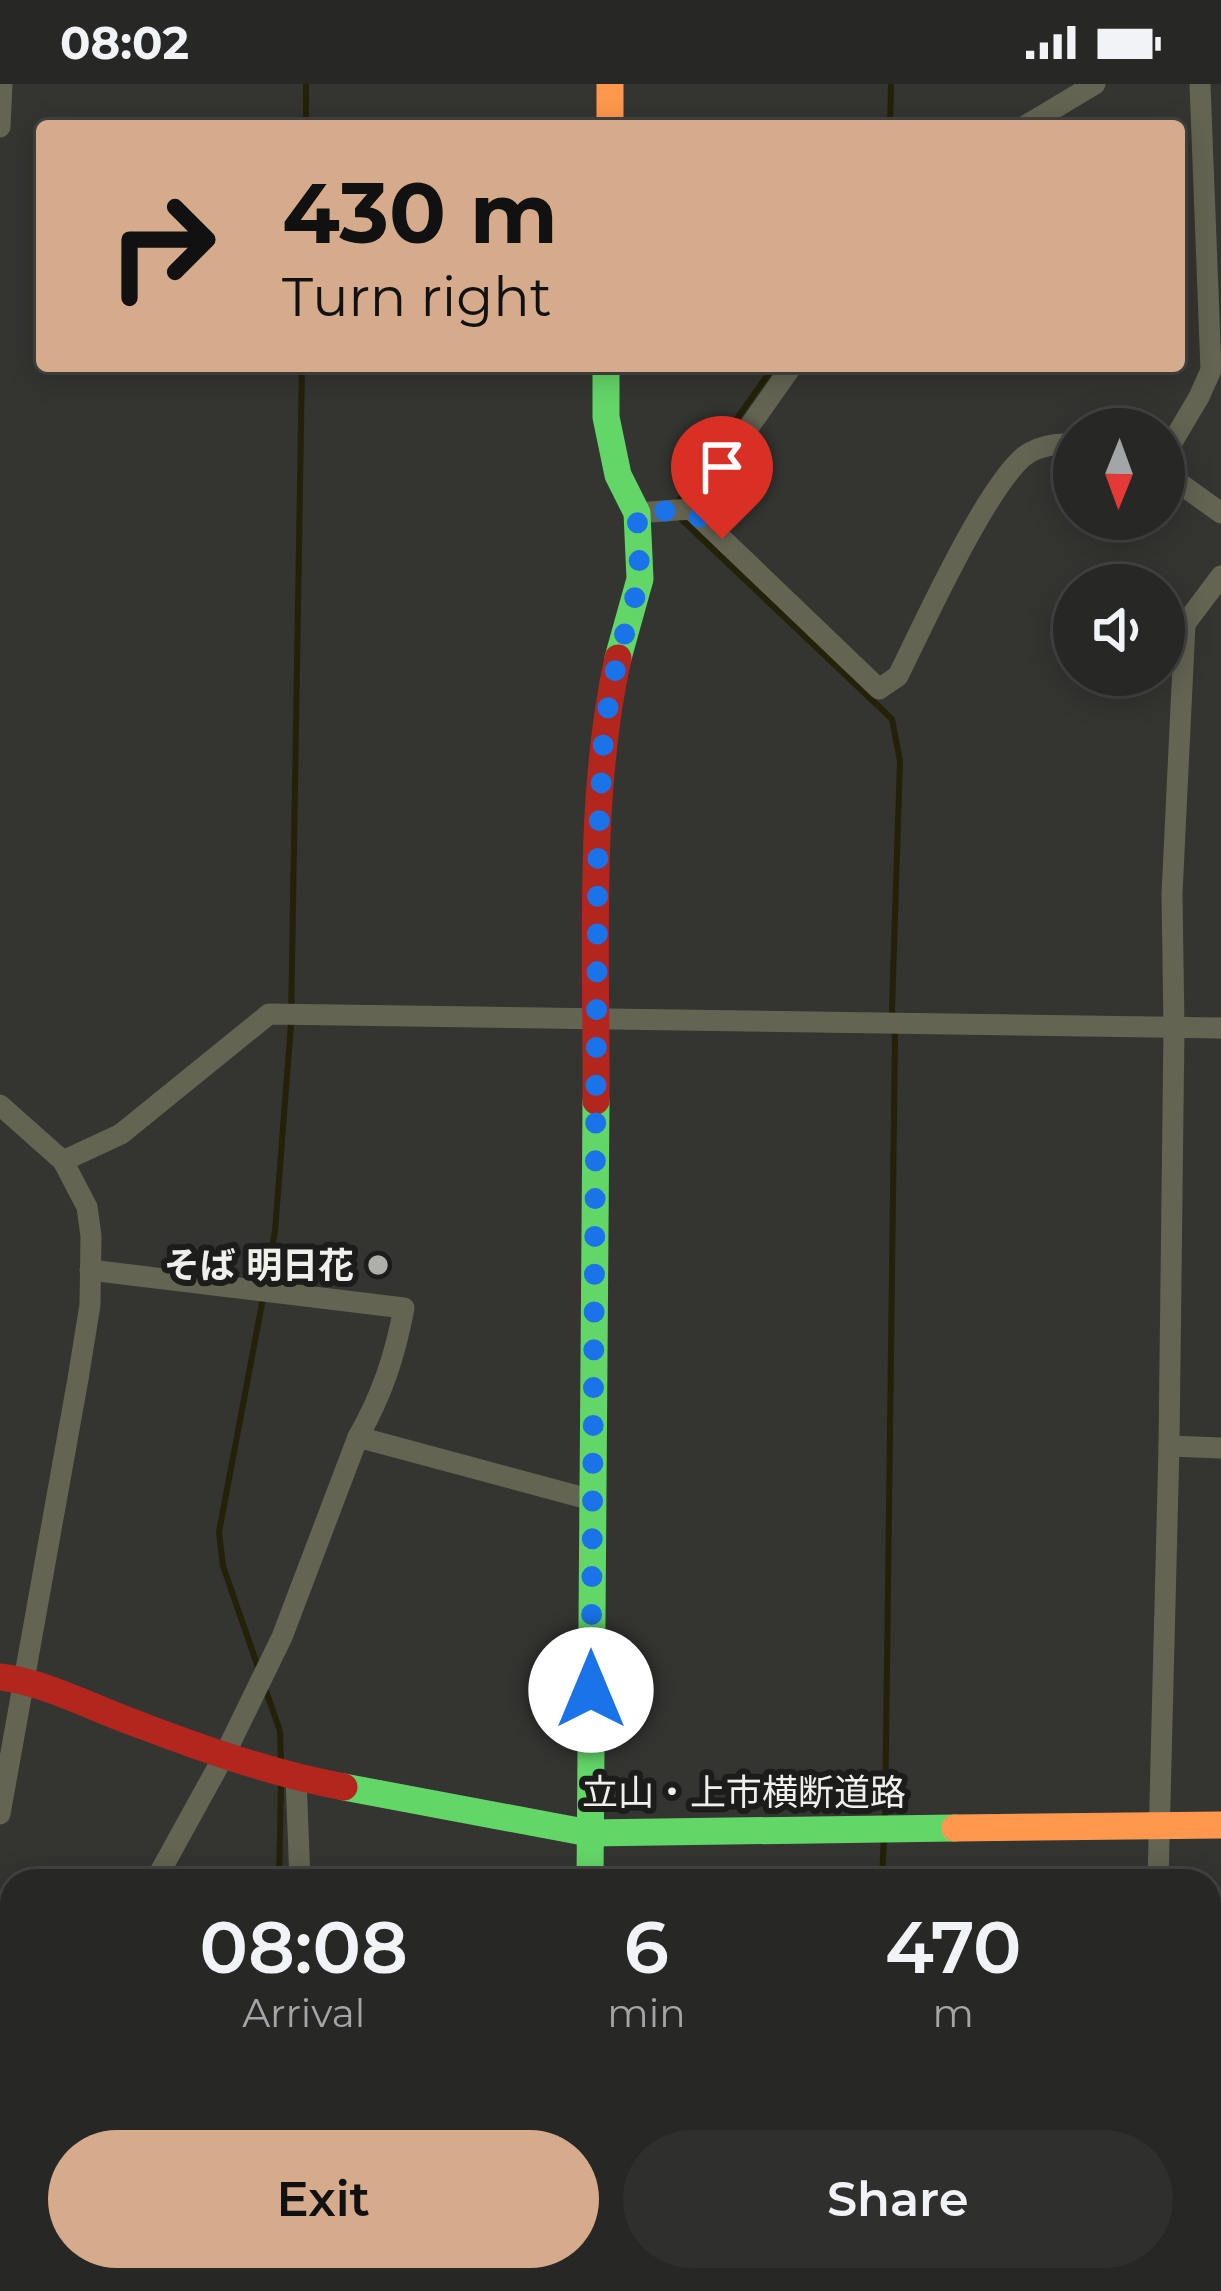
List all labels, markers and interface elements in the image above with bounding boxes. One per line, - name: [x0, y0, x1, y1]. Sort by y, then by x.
- text: 08:02: [60, 15, 189, 70]
- text: 430 m: [282, 162, 558, 264]
- icon: right: [84, 168, 240, 324]
- text: Turn right: [282, 264, 552, 330]
- north arrow: [1053, 408, 1185, 540]
- map controls: [1053, 408, 1185, 696]
- pin: [671, 416, 773, 539]
- icon: arrive: [689, 434, 755, 500]
- button: sound: [1053, 564, 1185, 696]
- place label: そば 明日花: [164, 1243, 354, 1287]
- marker: そば 明日花: [365, 1252, 391, 1278]
- position arrow: [528, 1627, 654, 1753]
- street label: 立山・上市横断道路: [582, 1770, 906, 1814]
- text: 08:08: [199, 1903, 408, 1991]
- text: 6: [624, 1903, 669, 1991]
- text: 470: [885, 1903, 1022, 1991]
- text: Arrival: [242, 1989, 365, 2037]
- text: min: [607, 1989, 686, 2037]
- text: m: [933, 1989, 974, 2037]
- button: Exit: [48, 2130, 599, 2268]
- button: Share: [623, 2130, 1173, 2268]

